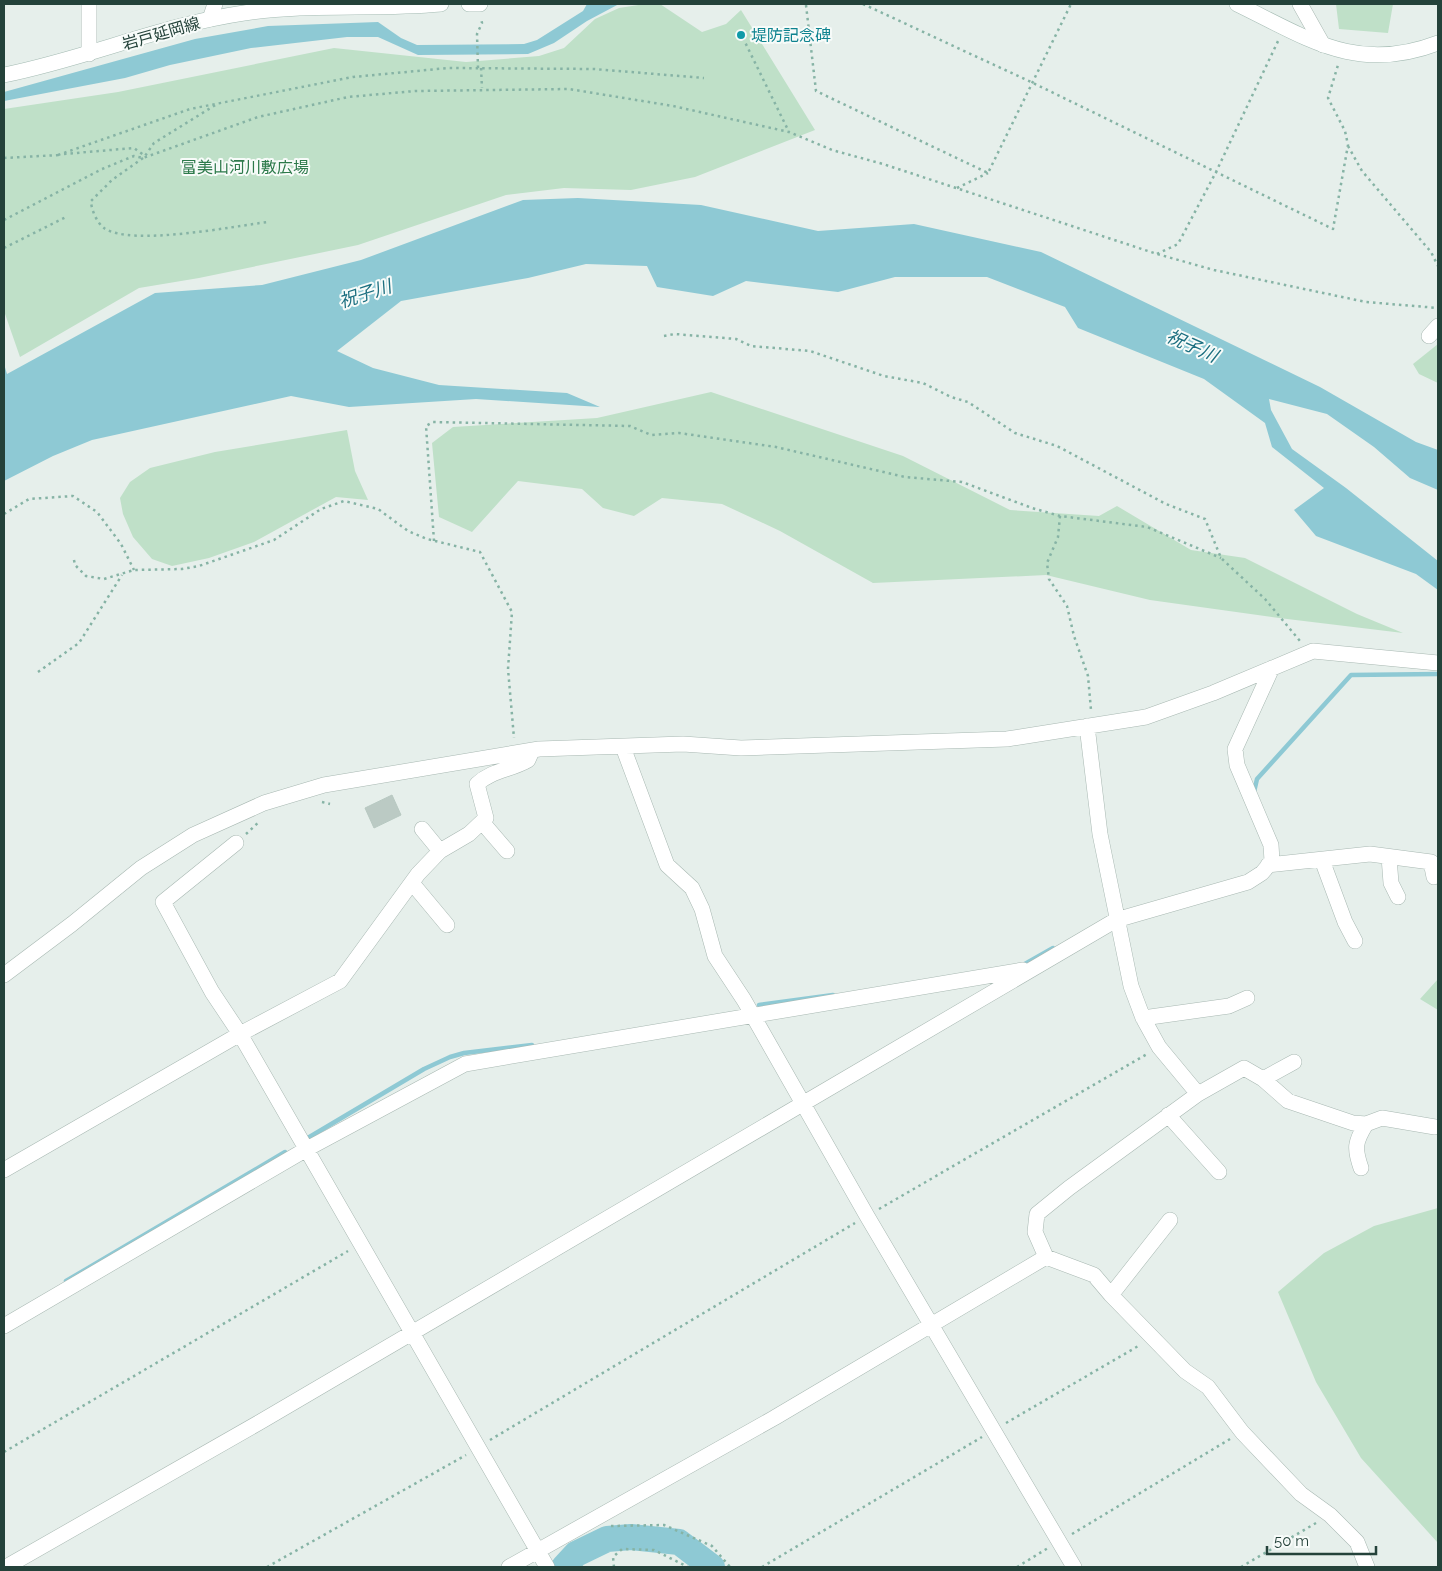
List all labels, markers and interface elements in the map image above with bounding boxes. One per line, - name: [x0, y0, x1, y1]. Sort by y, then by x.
- street label: 岩戸延岡線: [120, 13, 202, 54]
- place label: 堤防記念碑: [751, 26, 831, 45]
- marker: 堤防記念碑: [735, 29, 747, 41]
- park label: 富美山河川敷広場: [181, 158, 309, 177]
- water label: 祝子川: [336, 275, 396, 312]
- water label: 祝子川: [1163, 325, 1223, 367]
- scale bar: [1267, 1524, 1376, 1556]
- text: 50 m: [1274, 1532, 1309, 1550]

